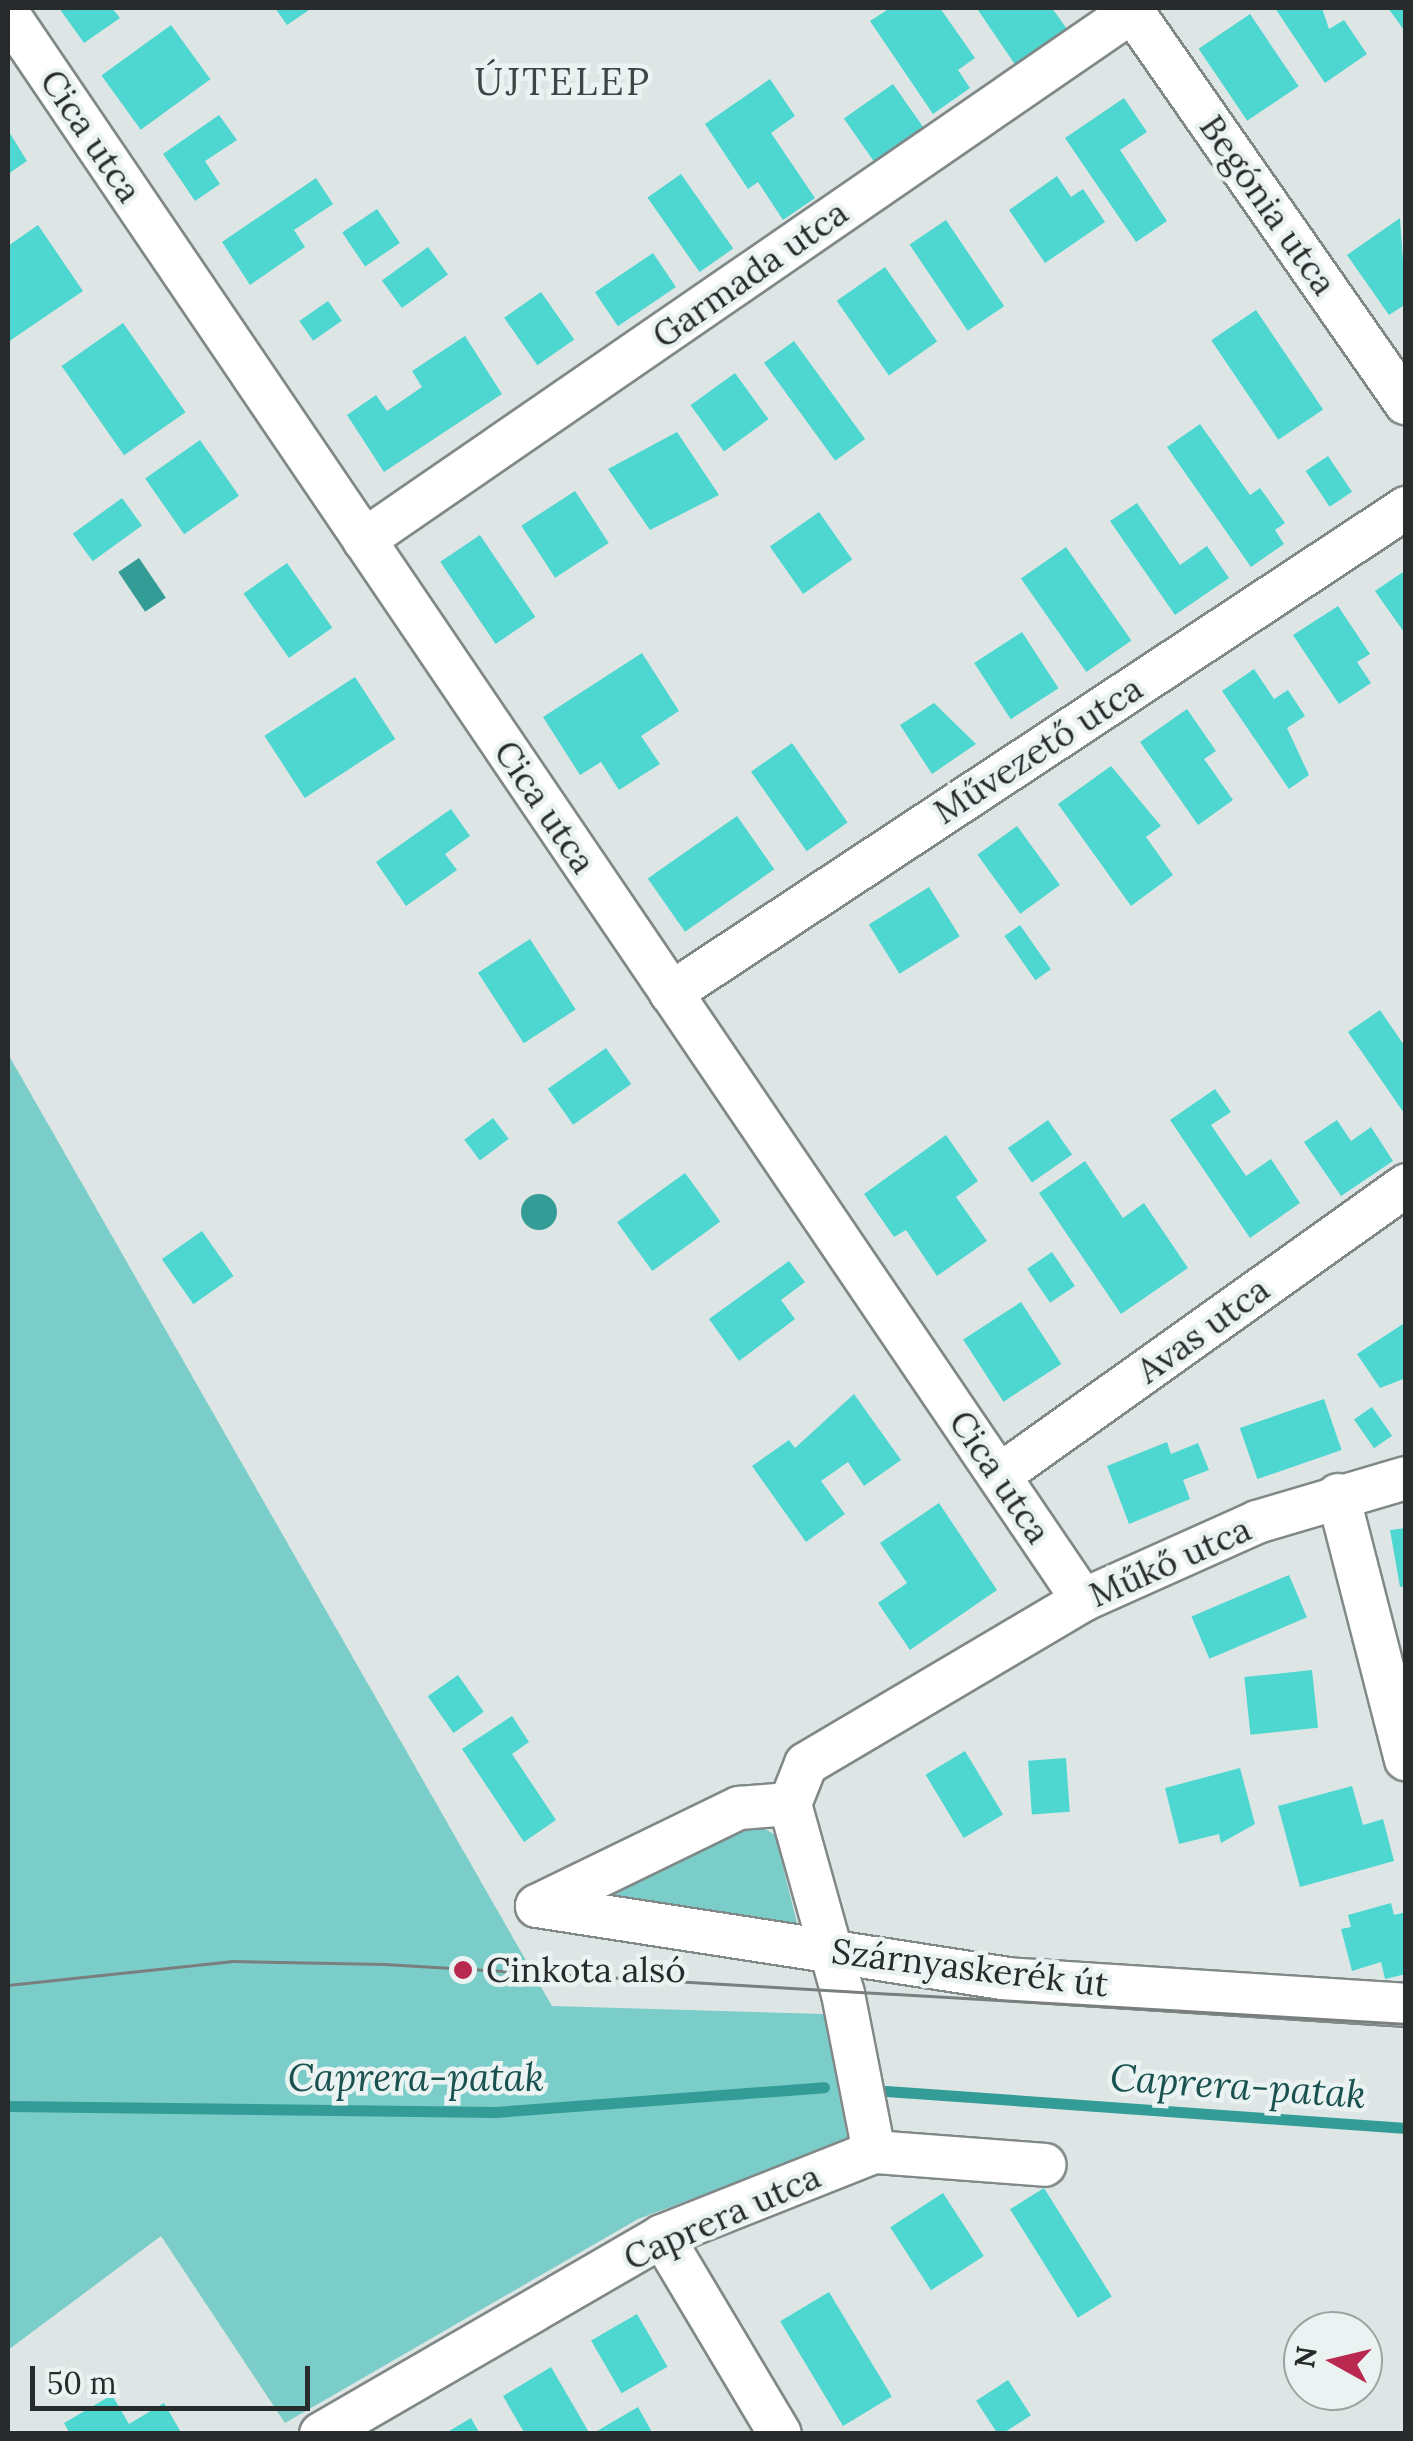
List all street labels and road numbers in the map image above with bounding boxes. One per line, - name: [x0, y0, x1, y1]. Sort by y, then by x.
- street label: Cica utca: [31, 62, 151, 210]
- street label: Begónia utca: [1191, 107, 1345, 303]
- street label: Garmada utca: [644, 191, 856, 357]
- street label: Művezető utca: [926, 667, 1150, 833]
- street label: Cica utca: [485, 733, 605, 881]
- street label: Avas utca: [1129, 1268, 1277, 1392]
- street label: Cica utca: [940, 1403, 1060, 1551]
- street label: Műkő utca: [1083, 1508, 1257, 1616]
- street label: Szárnyaskerék út: [829, 1930, 1111, 2006]
- street label: Caprera utca: [617, 2155, 827, 2279]

